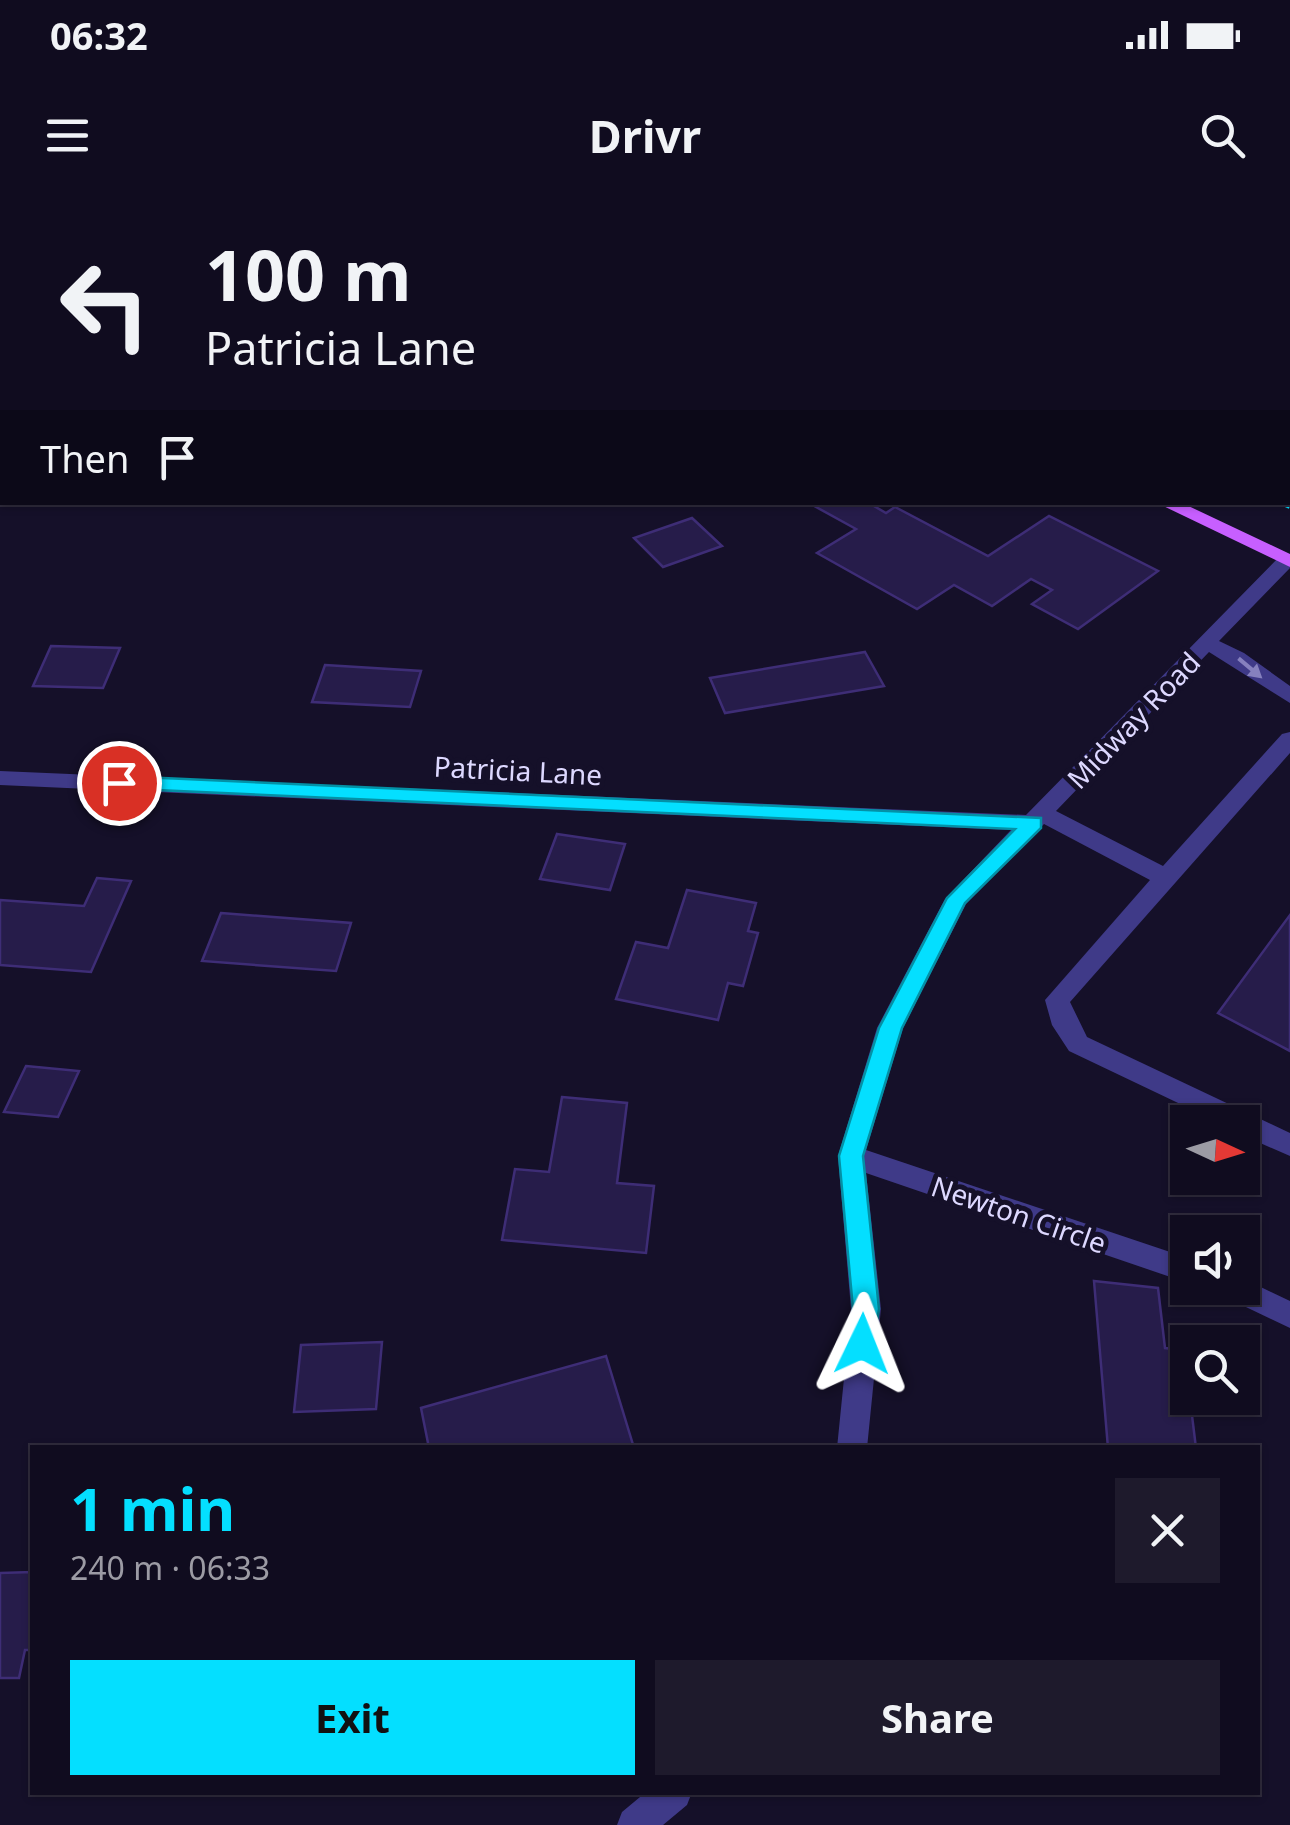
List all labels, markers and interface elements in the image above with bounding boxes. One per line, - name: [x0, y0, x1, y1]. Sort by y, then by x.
- text: 06:32: [50, 9, 148, 61]
- text: Drivr: [589, 105, 701, 166]
- icon: menu: [40, 108, 95, 163]
- icon: search: [1195, 108, 1250, 163]
- text: 100 m: [205, 226, 412, 322]
- icon: left: [40, 240, 170, 370]
- text: Patricia Lane: [205, 317, 476, 378]
- icon: arrive: [150, 430, 205, 485]
- text: Then: [40, 432, 130, 484]
- street label: Midway Road: [1058, 643, 1208, 797]
- one-way arrow: [1237, 657, 1262, 678]
- pin: [77, 741, 162, 826]
- street label: Patricia Lane: [433, 747, 603, 793]
- icon: arrive: [92, 756, 147, 811]
- north arrow: [1170, 1105, 1260, 1195]
- map controls: [1170, 1105, 1260, 1415]
- street label: Newton Circle: [927, 1166, 1111, 1262]
- button: sound: [1170, 1215, 1260, 1305]
- position arrow: [810, 1292, 914, 1396]
- button: search: [1170, 1325, 1260, 1415]
- text: 1 min: [70, 1467, 235, 1549]
- button: close: [1115, 1478, 1220, 1583]
- text: 240 m · 06:33: [70, 1546, 270, 1589]
- button: Exit: [70, 1660, 635, 1775]
- button: Share: [655, 1660, 1220, 1775]

